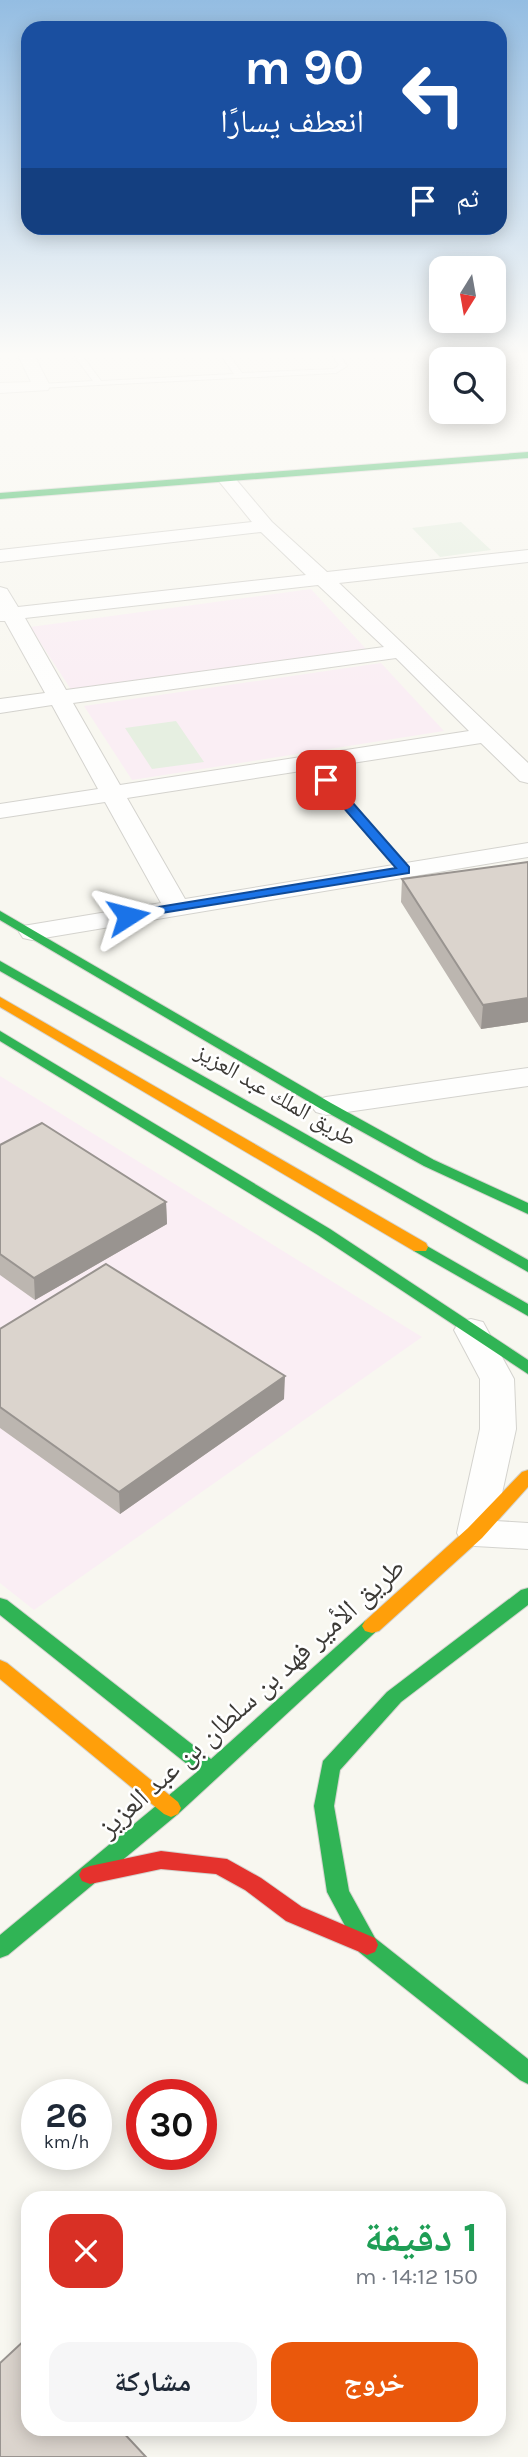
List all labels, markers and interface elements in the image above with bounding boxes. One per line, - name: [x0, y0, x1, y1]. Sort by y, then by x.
- text: 90 m: [244, 39, 364, 96]
- icon: left: [388, 49, 479, 140]
- text: انعطف يسارًا: [220, 103, 364, 140]
- icon: arrive: [404, 182, 442, 220]
- text: ثم: [456, 183, 479, 214]
- north arrow: [429, 256, 506, 332]
- map controls: [429, 256, 506, 424]
- button: search: [429, 347, 506, 424]
- pin: [296, 750, 356, 810]
- icon: arrive: [307, 761, 345, 799]
- position arrow: [91, 879, 165, 953]
- street label: طريق الملك عبد العزيز: [190, 1037, 361, 1152]
- street label: طريق الأمير فهد بن سلطان بن عبد العزيز: [90, 1550, 412, 1845]
- speed limit sign: 30: [126, 2079, 217, 2170]
- text: 26: [45, 2095, 88, 2136]
- text: km/h: [44, 2131, 89, 2153]
- text: 1 دقيقة: [364, 2212, 478, 2262]
- button: close: [49, 2214, 123, 2288]
- text: 150 m · 14:12: [355, 2263, 478, 2290]
- button: مشاركة: [49, 2342, 257, 2422]
- button: خروج: [271, 2342, 478, 2422]

